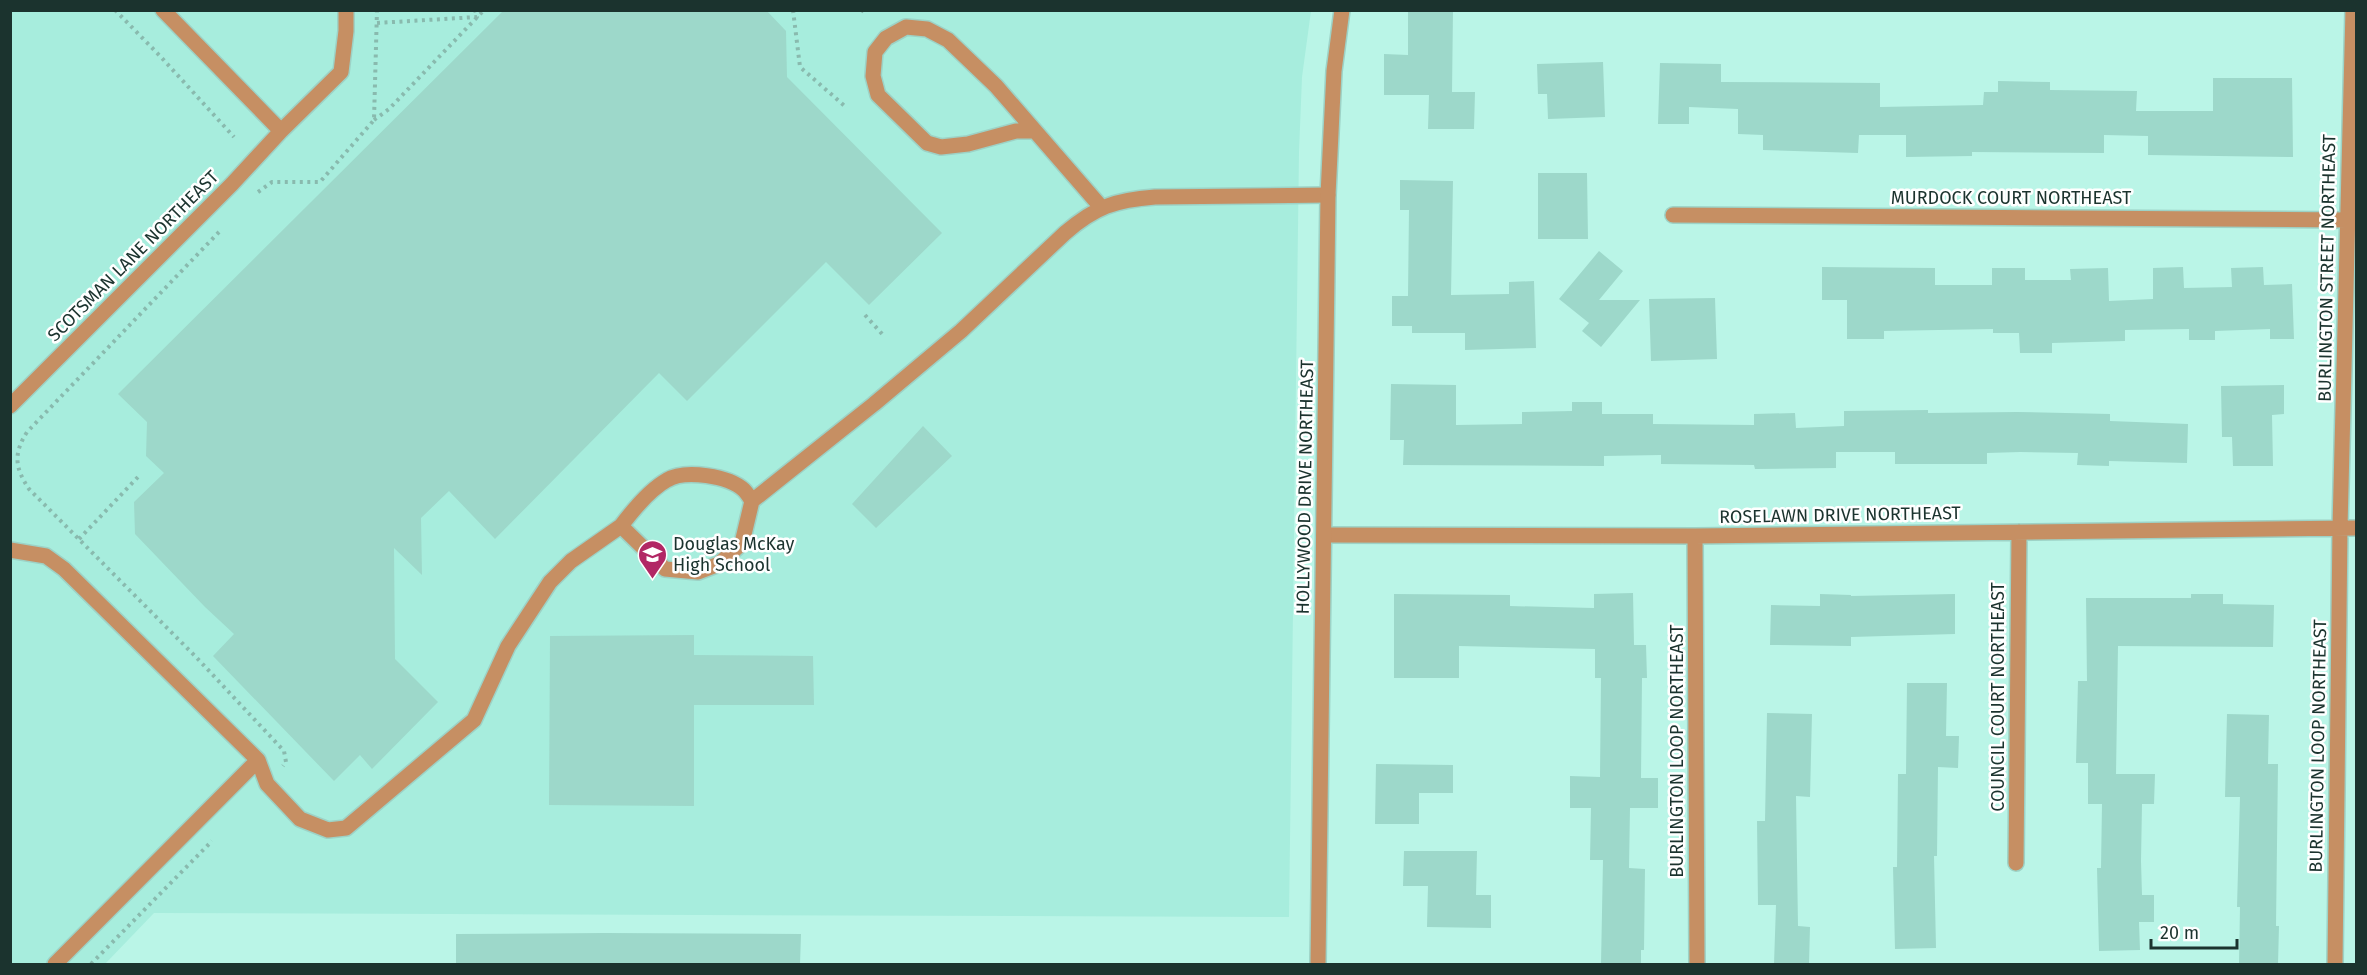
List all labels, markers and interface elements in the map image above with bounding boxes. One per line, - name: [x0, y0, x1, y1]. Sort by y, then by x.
- street label: BURLINGTON STREET NORTHEAST: [2314, 133, 2340, 402]
- street label: SCOTSMAN LANE NORTHEAST: [43, 165, 224, 346]
- street label: MURDOCK COURT NORTHEAST: [1891, 187, 2132, 209]
- street label: HOLLYWOOD DRIVE NORTHEAST: [1292, 359, 1318, 615]
- street label: ROSELAWN DRIVE NORTHEAST: [1719, 502, 1962, 528]
- place label: Douglas McKay High School: [673, 533, 795, 576]
- school or university icon: Douglas McKay High School: [636, 538, 668, 580]
- street label: COUNCIL COURT NORTHEAST: [1987, 581, 2009, 812]
- street label: BURLINGTON LOOP NORTHEAST: [2305, 618, 2331, 873]
- street label: BURLINGTON LOOP NORTHEAST: [1666, 624, 1688, 878]
- scale bar: [2151, 912, 2236, 950]
- text: 20 m: [2160, 922, 2199, 944]

